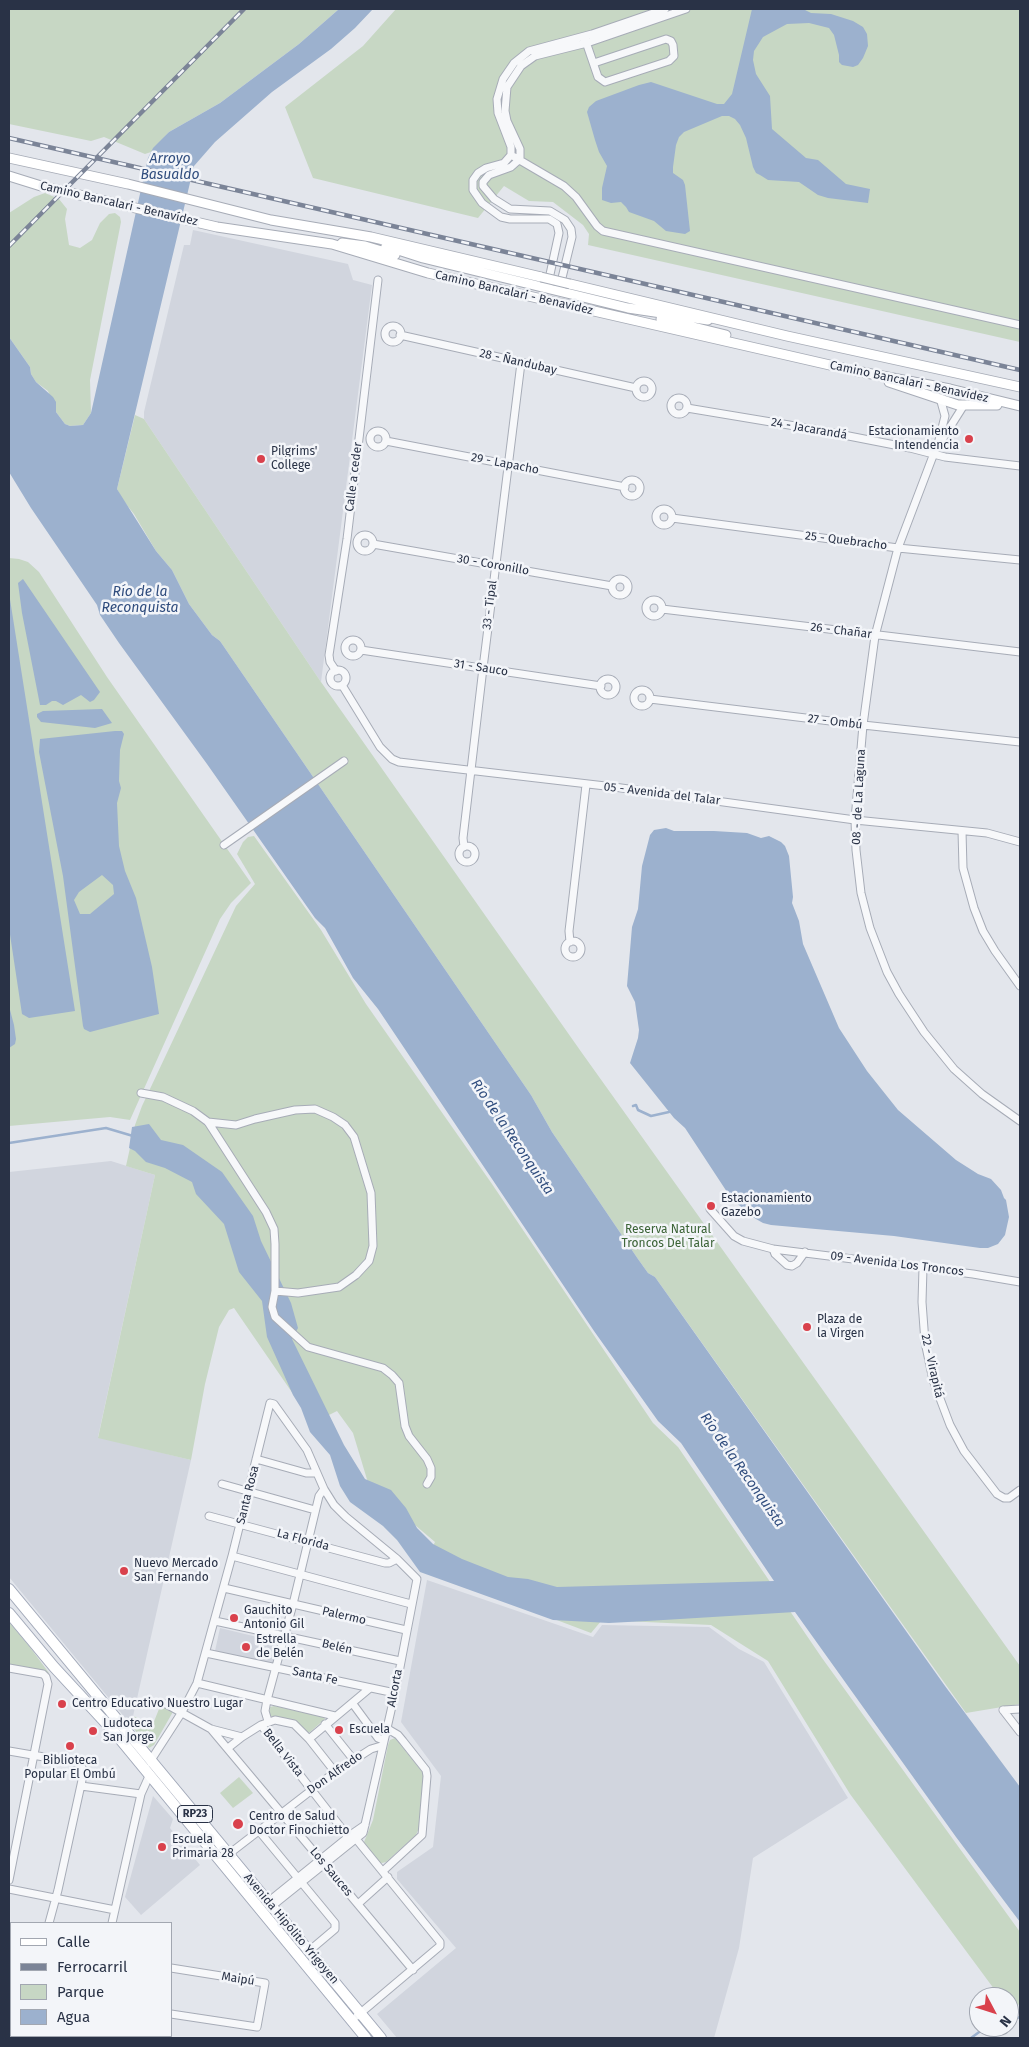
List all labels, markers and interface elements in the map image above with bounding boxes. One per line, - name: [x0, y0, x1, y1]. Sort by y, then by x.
- water label: Arroyo Basualdo: [140, 151, 200, 184]
- street label: Camino Bancalari - Benavídez: [39, 179, 199, 229]
- street label: Camino Bancalari - Benavídez: [434, 268, 594, 318]
- street label: 28 - Ñandubay: [478, 346, 558, 378]
- street label: Camino Bancalari - Benavídez: [829, 358, 989, 406]
- street label: 24 - Jacarandá: [770, 415, 848, 443]
- place label: Estacionamiento Intendencia: [868, 425, 959, 453]
- marker: Estacionamiento Intendencia: [963, 433, 975, 445]
- street label: Calle a ceder: [343, 441, 365, 513]
- place label: Pilgrims' College: [271, 445, 317, 473]
- street label: 29 - Lapacho: [470, 450, 540, 478]
- marker: Pilgrims' College: [255, 453, 267, 465]
- street label: 25 - Quebracho: [804, 529, 888, 553]
- street label: 30 - Coronillo: [456, 552, 530, 578]
- street label: 33 - Tipal: [480, 579, 500, 631]
- water label: Río de la Reconquista: [101, 584, 179, 616]
- street label: 26 - Chañar: [809, 620, 873, 642]
- street label: 31 - Sauco: [453, 657, 509, 679]
- street label: 27 - Ombú: [807, 711, 863, 733]
- street label: 08 - de La Laguna: [849, 749, 869, 845]
- street label: 05 - Avenida del Talar: [603, 780, 721, 808]
- water label: Río de la Reconquista: [467, 1076, 557, 1198]
- place label: Estacionamiento Gazebo: [721, 1192, 812, 1220]
- marker: Estacionamiento Gazebo: [705, 1200, 717, 1212]
- park label: Reserva Natural Troncos Del Talar: [621, 1223, 715, 1251]
- street label: 09 - Avenida Los Troncos: [829, 1249, 965, 1279]
- place label: Plaza de la Virgen: [817, 1313, 864, 1341]
- marker: Plaza de la Virgen: [801, 1321, 813, 1333]
- street label: 22 - Virapitá: [918, 1333, 946, 1399]
- water label: Río de la Reconquista: [696, 1410, 788, 1530]
- street label: Santa Rosa: [234, 1464, 262, 1526]
- street label: La Florida: [275, 1526, 331, 1554]
- place label: Nuevo Mercado San Fernando: [134, 1557, 218, 1585]
- marker: Nuevo Mercado San Fernando: [118, 1565, 130, 1577]
- place label: Gauchito Antonio Gil: [244, 1604, 304, 1632]
- street label: Palermo: [321, 1604, 367, 1628]
- marker: Gauchito Antonio Gil: [228, 1612, 240, 1624]
- place label: Estrella de Belén: [256, 1633, 304, 1661]
- street label: Belén: [320, 1637, 354, 1657]
- marker: Estrella de Belén: [240, 1641, 252, 1653]
- street label: Santa Fe: [291, 1664, 339, 1688]
- street label: Alcorta: [384, 1668, 406, 1708]
- place label: Centro Educativo Nuestro Lugar: [72, 1697, 243, 1711]
- marker: Centro Educativo Nuestro Lugar: [56, 1698, 68, 1710]
- place label: Ludoteca San Jorge: [103, 1717, 154, 1745]
- place label: Escuela: [349, 1723, 390, 1737]
- marker: Escuela: [333, 1724, 345, 1736]
- marker: Ludoteca San Jorge: [87, 1725, 99, 1737]
- street label: Bella Vista: [260, 1726, 306, 1780]
- marker: Biblioteca Popular El Ombú: [64, 1740, 76, 1752]
- street label: Don Alfredo: [305, 1749, 365, 1797]
- place label: Biblioteca Popular El Ombú: [24, 1754, 116, 1782]
- road number: RP23: [178, 1806, 212, 1822]
- place label: Centro de Salud Doctor Finochietto: [249, 1810, 350, 1838]
- marker: Centro de Salud Doctor Finochietto: [231, 1817, 245, 1831]
- place label: Escuela Primaria 28: [172, 1833, 234, 1861]
- marker: Escuela Primaria 28: [156, 1841, 168, 1853]
- street label: Los Sauces: [306, 1845, 356, 1899]
- street label: Avenida Hipólito Yrigoyen: [241, 1871, 341, 1987]
- legend: [10, 1922, 172, 2037]
- text: Calle: [57, 1933, 90, 1951]
- text: Ferrocarril: [57, 1958, 127, 1976]
- street label: Maipú: [220, 1969, 256, 1989]
- text: Parque: [57, 1983, 104, 2001]
- north arrow: [969, 1987, 1019, 2037]
- text: Agua: [57, 2008, 90, 2026]
- text: N: [996, 2012, 1015, 2030]

